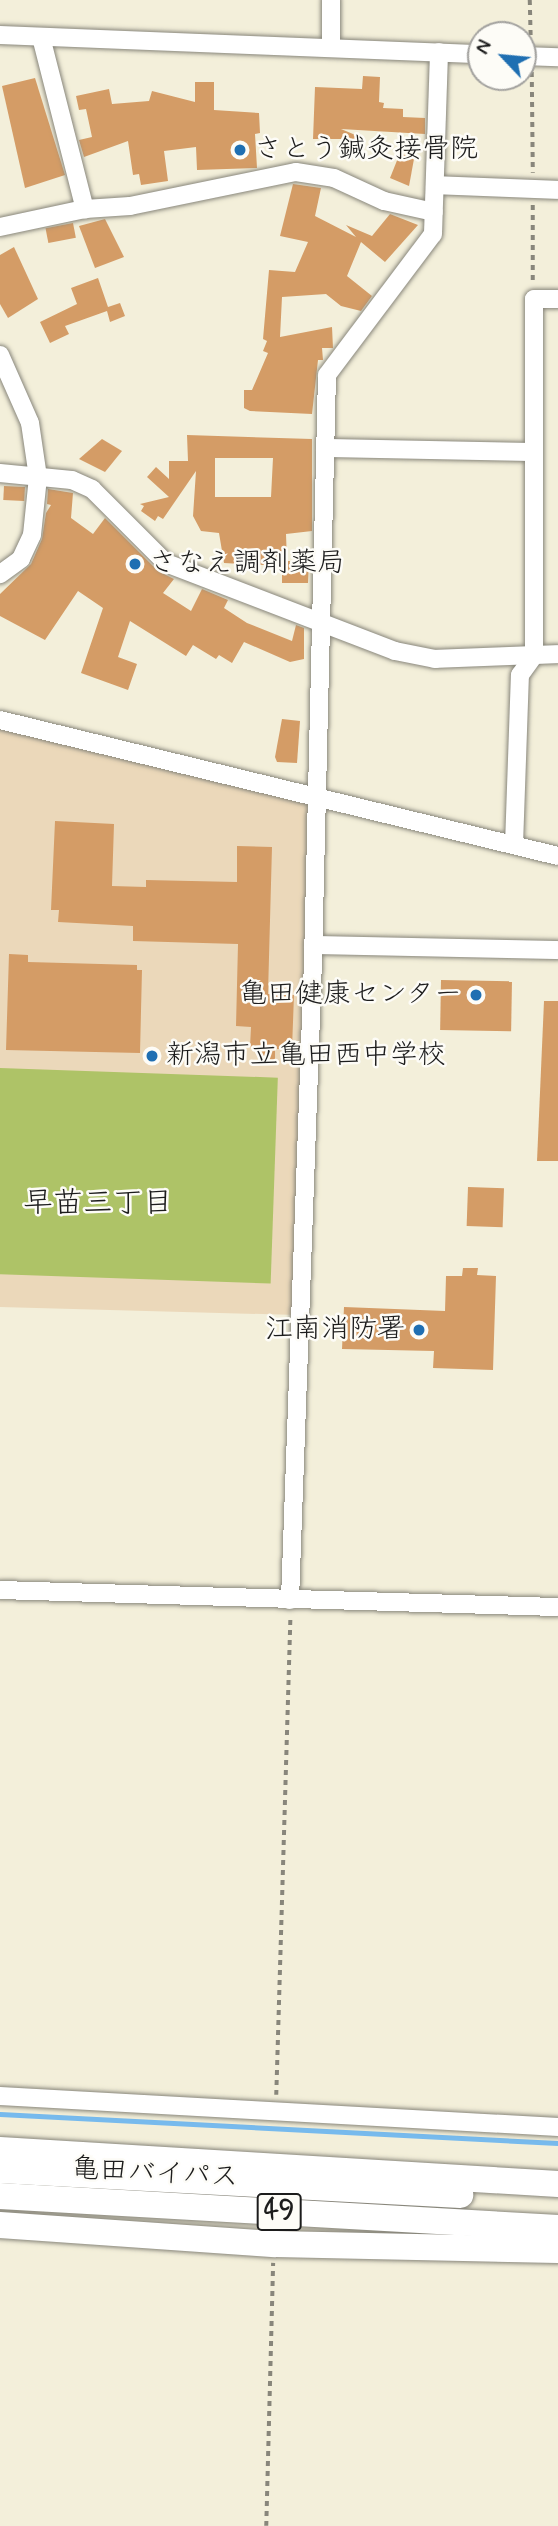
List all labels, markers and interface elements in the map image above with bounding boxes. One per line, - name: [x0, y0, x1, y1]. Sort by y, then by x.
- north arrow: [467, 21, 537, 91]
- text: N: [470, 36, 498, 59]
- place label: さとう鍼灸接骨院: [254, 133, 478, 167]
- marker: さとう鍼灸接骨院: [232, 142, 248, 158]
- place label: さなえ調剤薬局: [149, 547, 345, 581]
- marker: さなえ調剤薬局: [127, 556, 143, 572]
- place label: 亀田健康センター: [238, 978, 462, 1012]
- marker: 亀田健康センター: [468, 987, 484, 1003]
- place label: 新潟市立亀田西中学校: [166, 1039, 446, 1073]
- marker: 新潟市立亀田西中学校: [144, 1048, 160, 1064]
- district label: 早苗三丁目: [23, 1186, 173, 1222]
- place label: 江南消防署: [265, 1313, 405, 1347]
- marker: 江南消防署: [411, 1322, 427, 1338]
- street label: 亀田バイパス: [70, 2153, 240, 2195]
- road number: 49: [256, 2190, 302, 2234]

